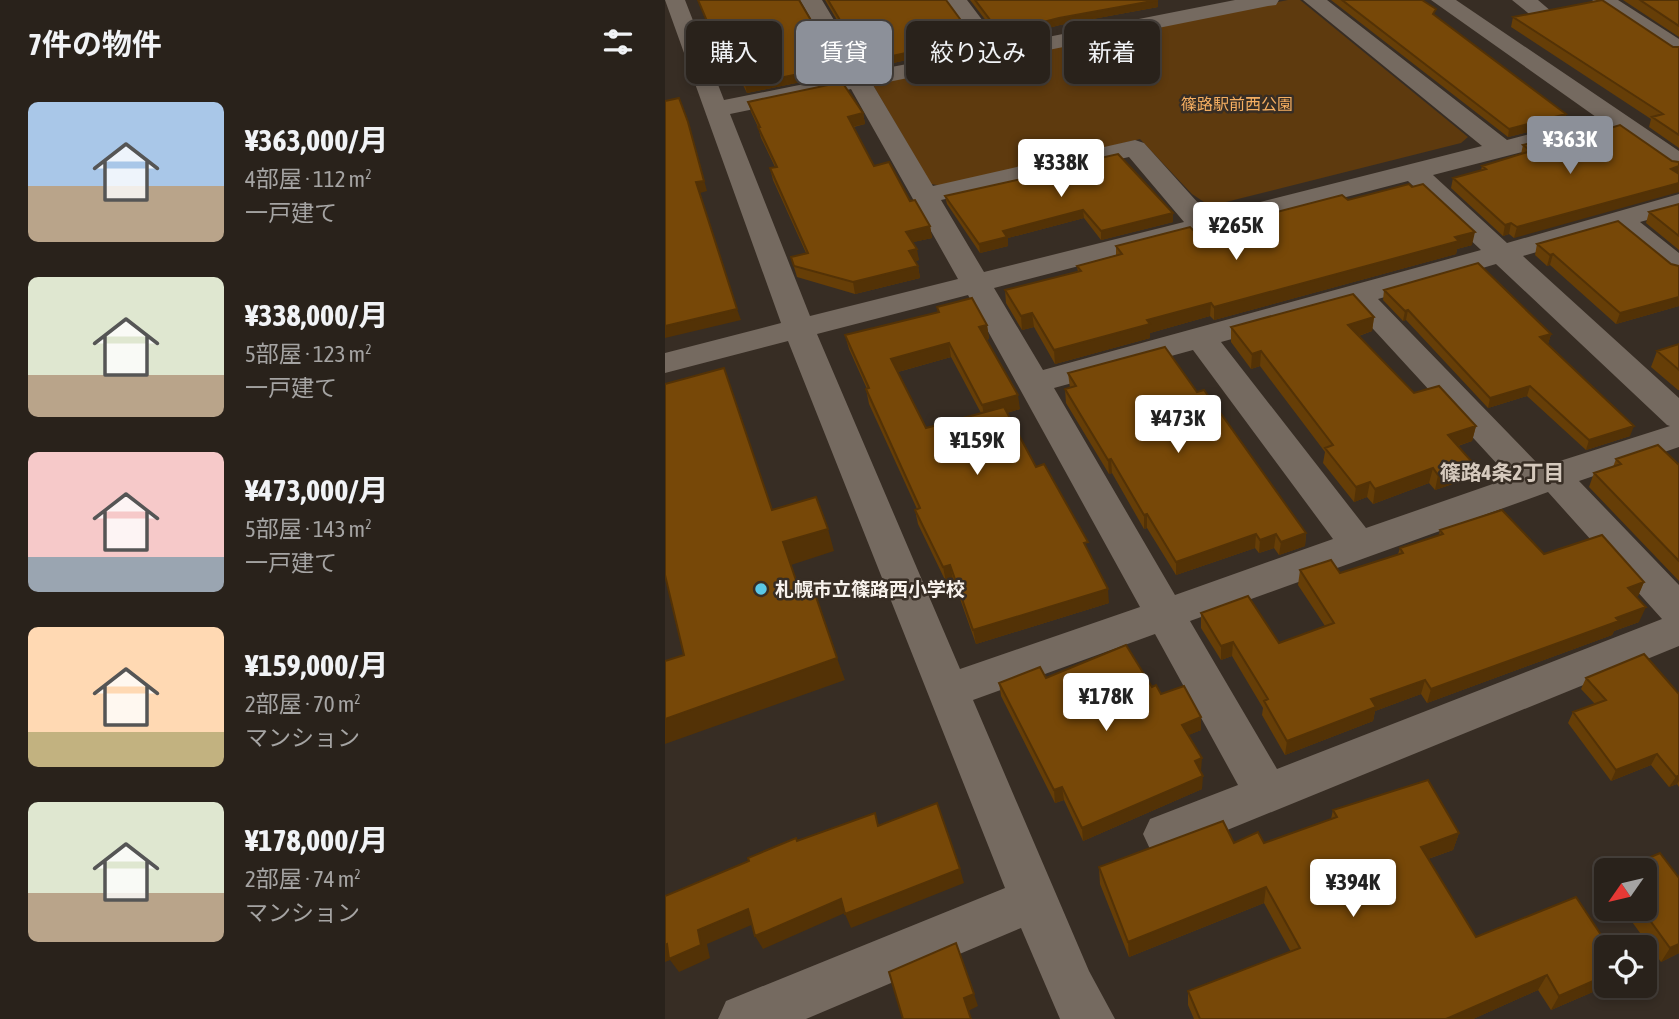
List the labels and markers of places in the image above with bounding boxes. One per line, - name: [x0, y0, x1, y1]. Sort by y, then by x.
- pin: ¥363K: [1521, 116, 1619, 176]
- pin: ¥338K: [1012, 140, 1110, 199]
- pin: ¥265K: [1187, 202, 1285, 262]
- pin: ¥473K: [1129, 396, 1227, 455]
- pin: ¥159K: [928, 418, 1026, 477]
- place label: 札幌市立篠路西小学校: [775, 578, 965, 600]
- marker: 札幌市立篠路西小学校: [753, 581, 769, 597]
- pin: ¥178K: [1057, 674, 1155, 733]
- pin: ¥394K: [1304, 860, 1402, 919]

